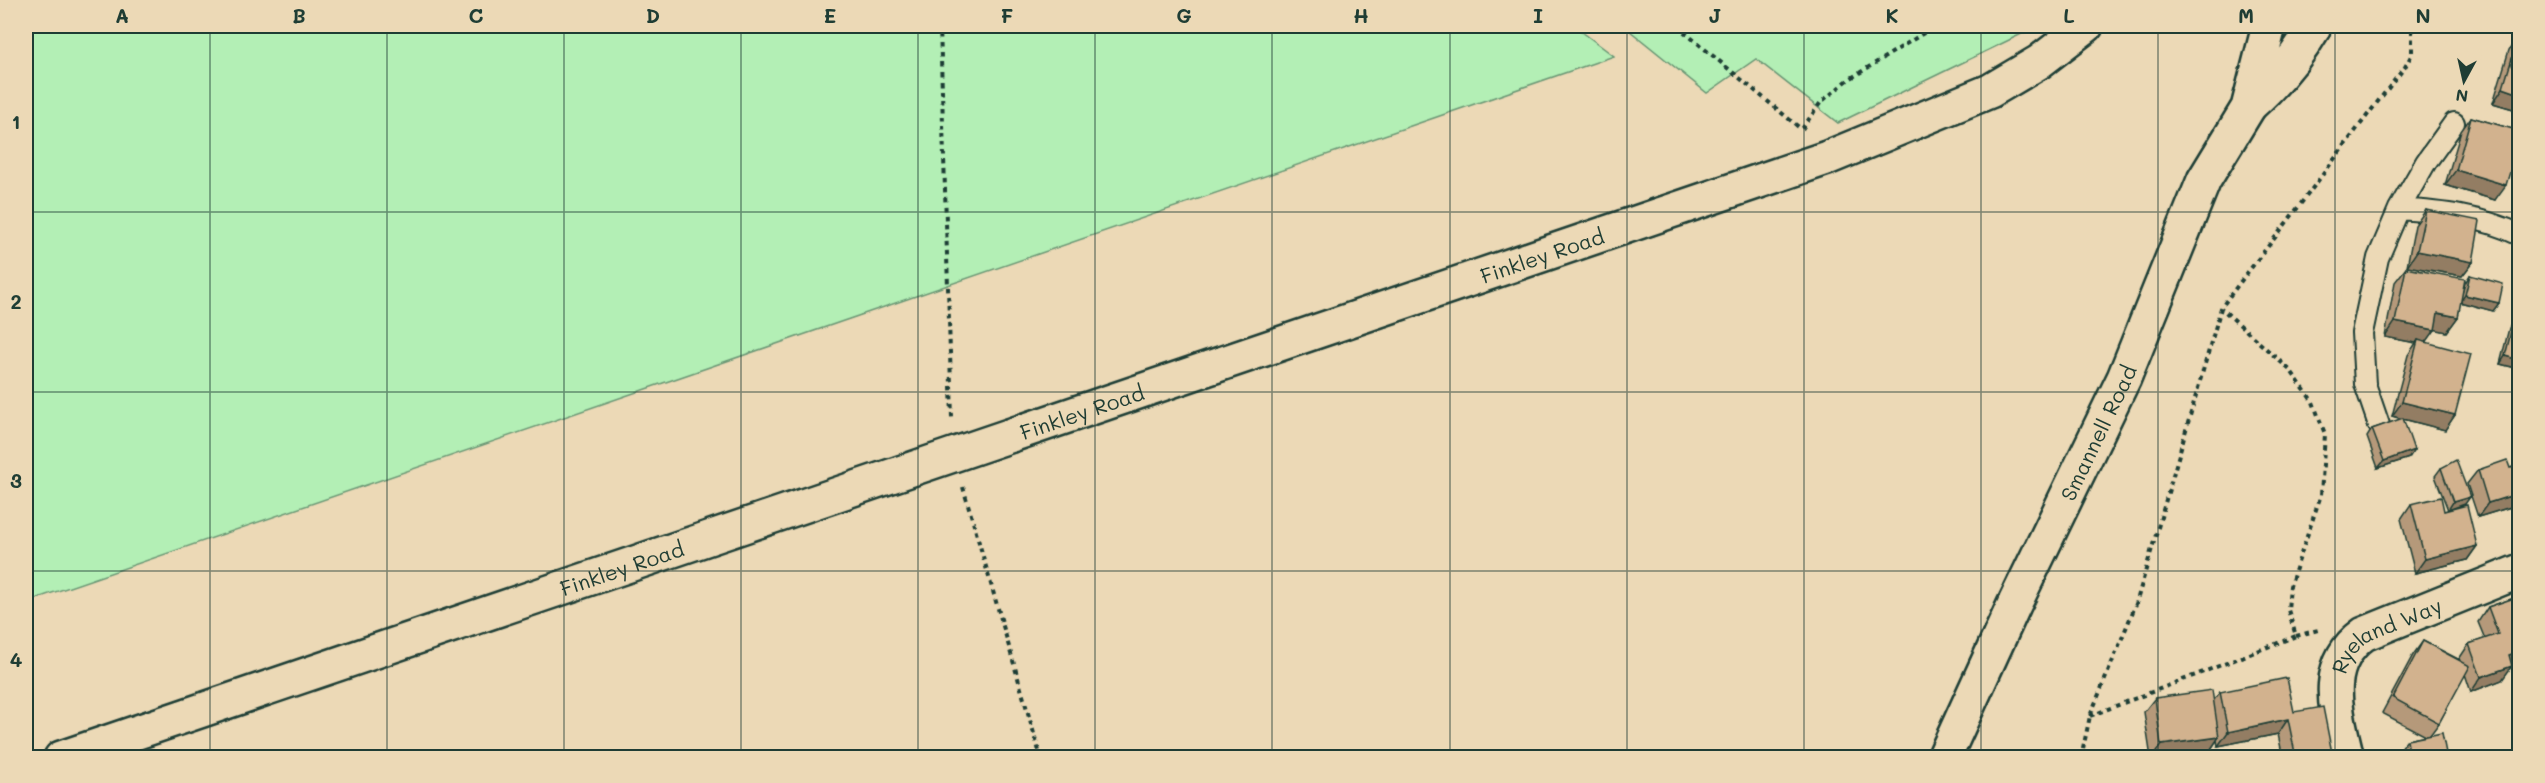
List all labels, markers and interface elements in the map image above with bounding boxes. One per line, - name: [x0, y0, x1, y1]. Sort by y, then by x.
- text: A: [115, 2, 129, 28]
- text: B: [292, 2, 306, 28]
- text: C: [469, 2, 484, 28]
- text: D: [646, 2, 660, 28]
- text: E: [824, 2, 836, 28]
- text: F: [1001, 2, 1014, 28]
- text: G: [1176, 2, 1192, 28]
- text: H: [1353, 2, 1369, 28]
- text: I: [1533, 2, 1543, 28]
- text: J: [1708, 2, 1722, 28]
- text: K: [1885, 2, 1899, 28]
- text: L: [2063, 2, 2075, 28]
- text: M: [2238, 2, 2254, 28]
- text: N: [2415, 2, 2431, 28]
- north arrow: [2434, 51, 2494, 111]
- text: N: [2454, 85, 2469, 108]
- text: 1: [12, 108, 20, 134]
- street label: Finkley Road: [1476, 221, 1607, 288]
- text: 2: [10, 288, 22, 314]
- street label: Smannell Road: [2053, 361, 2141, 505]
- street label: Finkley Road: [1016, 378, 1147, 445]
- text: 3: [10, 467, 22, 493]
- street label: Finkley Road: [556, 534, 687, 601]
- street label: Ryeland Way: [2324, 591, 2445, 677]
- text: 4: [10, 646, 23, 672]

